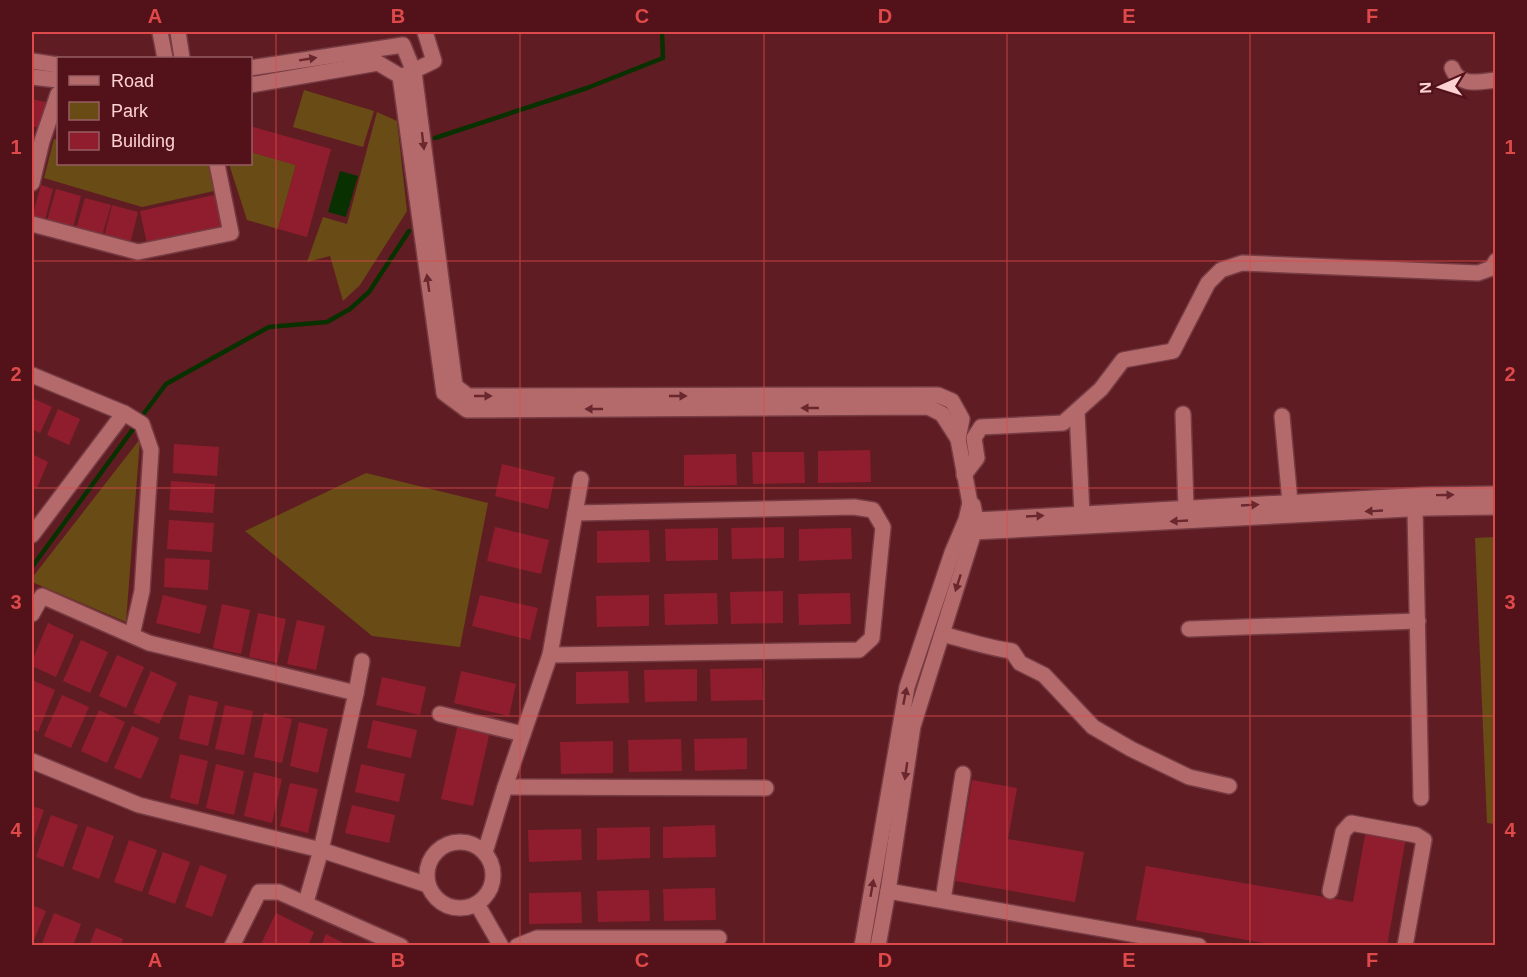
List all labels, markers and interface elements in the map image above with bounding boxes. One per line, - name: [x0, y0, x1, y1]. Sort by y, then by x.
- text: A: [148, 5, 162, 27]
- text: B: [391, 5, 405, 27]
- text: C: [635, 5, 649, 27]
- text: D: [878, 5, 892, 27]
- text: E: [1122, 5, 1136, 27]
- text: F: [1366, 5, 1378, 27]
- one-way arrow: [299, 55, 318, 64]
- legend: [57, 57, 252, 165]
- north arrow: [1410, 57, 1470, 117]
- text: Road: [111, 71, 154, 91]
- text: N: [1417, 82, 1434, 94]
- text: Park: [111, 101, 149, 121]
- text: Building: [111, 131, 175, 151]
- one-way arrow: [418, 132, 427, 151]
- text: 1: [10, 136, 22, 158]
- text: 1: [1504, 136, 1516, 158]
- one-way arrow: [424, 273, 433, 292]
- text: 2: [10, 363, 22, 385]
- text: 2: [1504, 363, 1516, 385]
- one-way arrow: [474, 391, 493, 401]
- one-way arrow: [669, 391, 688, 401]
- one-way arrow: [801, 403, 820, 413]
- one-way arrow: [585, 404, 604, 414]
- one-way arrow: [1436, 490, 1455, 500]
- one-way arrow: [1241, 500, 1260, 509]
- one-way arrow: [1365, 506, 1384, 515]
- one-way arrow: [1025, 512, 1044, 521]
- one-way arrow: [1170, 516, 1189, 526]
- one-way arrow: [953, 574, 962, 592]
- text: 3: [10, 591, 22, 613]
- text: 3: [1504, 591, 1516, 613]
- one-way arrow: [901, 686, 910, 705]
- one-way arrow: [901, 762, 910, 781]
- text: 4: [10, 819, 22, 841]
- text: 4: [1504, 819, 1516, 841]
- one-way arrow: [867, 878, 876, 897]
- text: A: [148, 949, 162, 971]
- text: B: [391, 949, 405, 971]
- text: C: [635, 949, 649, 971]
- text: D: [878, 949, 892, 971]
- text: E: [1122, 949, 1136, 971]
- text: F: [1366, 949, 1378, 971]

